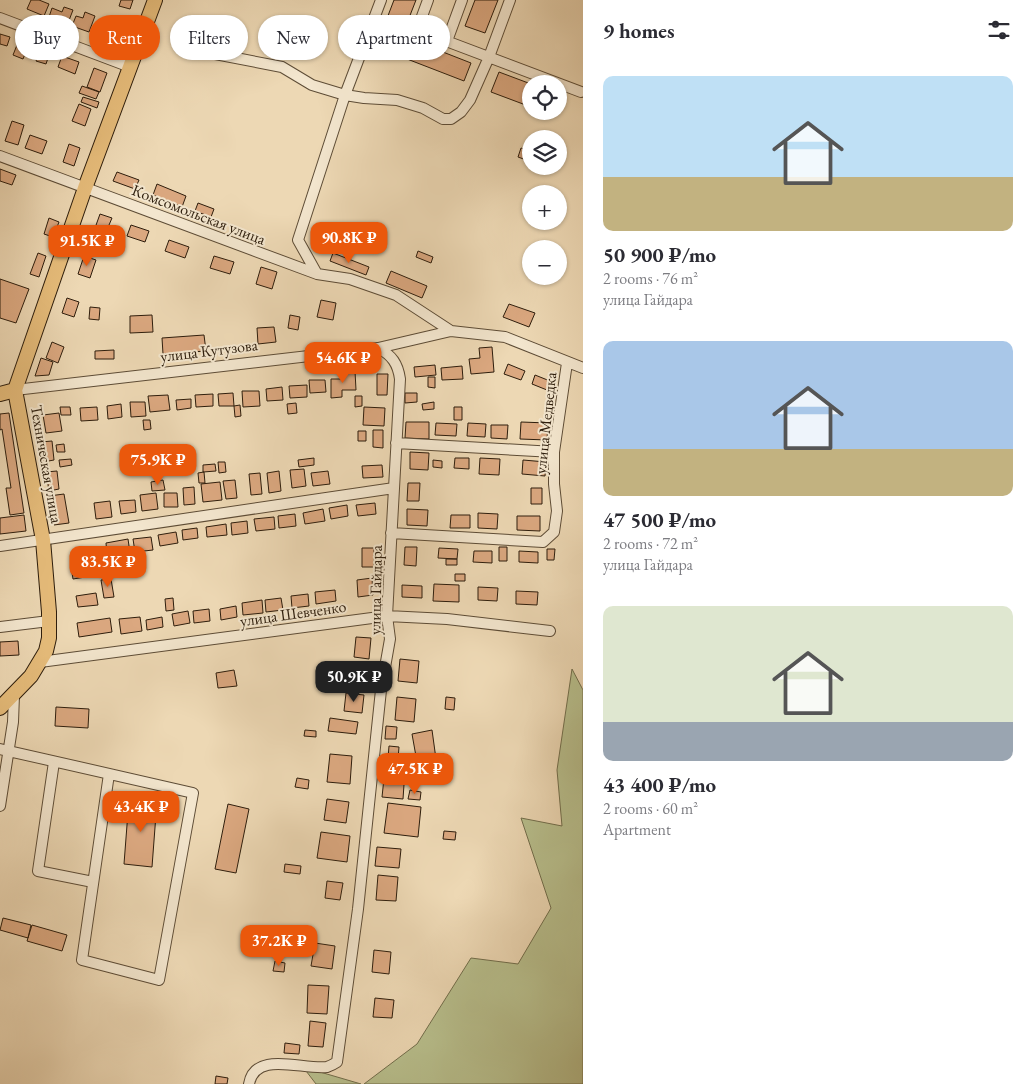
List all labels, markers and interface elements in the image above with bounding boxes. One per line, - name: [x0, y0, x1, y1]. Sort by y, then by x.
- chip: Buy: [15, 15, 79, 60]
- chip: Rent: [89, 15, 160, 60]
- chip: Filters: [170, 15, 248, 60]
- chip: New: [258, 15, 328, 60]
- chip: Apartment: [338, 15, 450, 60]
- icon: filters: [985, 16, 1013, 44]
- text: 9 homes: [603, 17, 675, 44]
- map controls: [522, 75, 567, 285]
- button: locate: [522, 75, 567, 120]
- icon: home: [763, 108, 853, 198]
- button: layers: [522, 130, 567, 175]
- street label: Комсомольская улица: [129, 179, 269, 250]
- button: +: [522, 185, 567, 230]
- pin: 90.8K ₽: [303, 222, 395, 264]
- pin: 91.5K ₽: [41, 224, 133, 267]
- text: 90.8K ₽: [321, 227, 377, 248]
- text: 91.5K ₽: [59, 230, 115, 251]
- button: −: [522, 240, 567, 285]
- text: 50 900 ₽/mo: [603, 241, 716, 268]
- text: 2 rooms · 76 m²: [603, 268, 698, 289]
- text: улица Гайдара: [603, 289, 693, 310]
- street label: улица Кутузова: [159, 334, 260, 367]
- pin: 54.6K ₽: [297, 342, 389, 384]
- text: 54.6K ₽: [315, 347, 371, 368]
- street label: улица Медведка: [530, 370, 561, 475]
- icon: home: [763, 373, 853, 463]
- street label: Техническая улица: [26, 403, 67, 525]
- pin: 75.9K ₽: [112, 444, 204, 486]
- text: 75.9K ₽: [130, 449, 186, 470]
- text: 47 500 ₽/mo: [603, 506, 716, 533]
- text: 2 rooms · 72 m²: [603, 533, 698, 554]
- street label: улица Гайдара: [364, 544, 387, 635]
- pin: 83.5K ₽: [62, 546, 154, 588]
- text: 83.5K ₽: [80, 551, 136, 572]
- text: улица Гайдара: [603, 554, 693, 575]
- street label: улица Шевченко: [239, 596, 348, 631]
- icon: home: [763, 638, 853, 728]
- pin: 50.9K ₽: [308, 660, 400, 703]
- text: 50.9K ₽: [326, 666, 382, 687]
- pin: 47.5K ₽: [369, 752, 461, 795]
- text: 47.5K ₽: [387, 758, 443, 779]
- text: 43 400 ₽/mo: [603, 771, 716, 798]
- pin: 43.4K ₽: [95, 790, 187, 833]
- text: 43.4K ₽: [113, 796, 169, 817]
- text: 2 rooms · 60 m²: [603, 798, 698, 819]
- text: Apartment: [603, 819, 671, 840]
- pin: 37.2K ₽: [233, 924, 325, 967]
- text: 37.2K ₽: [251, 930, 307, 951]

